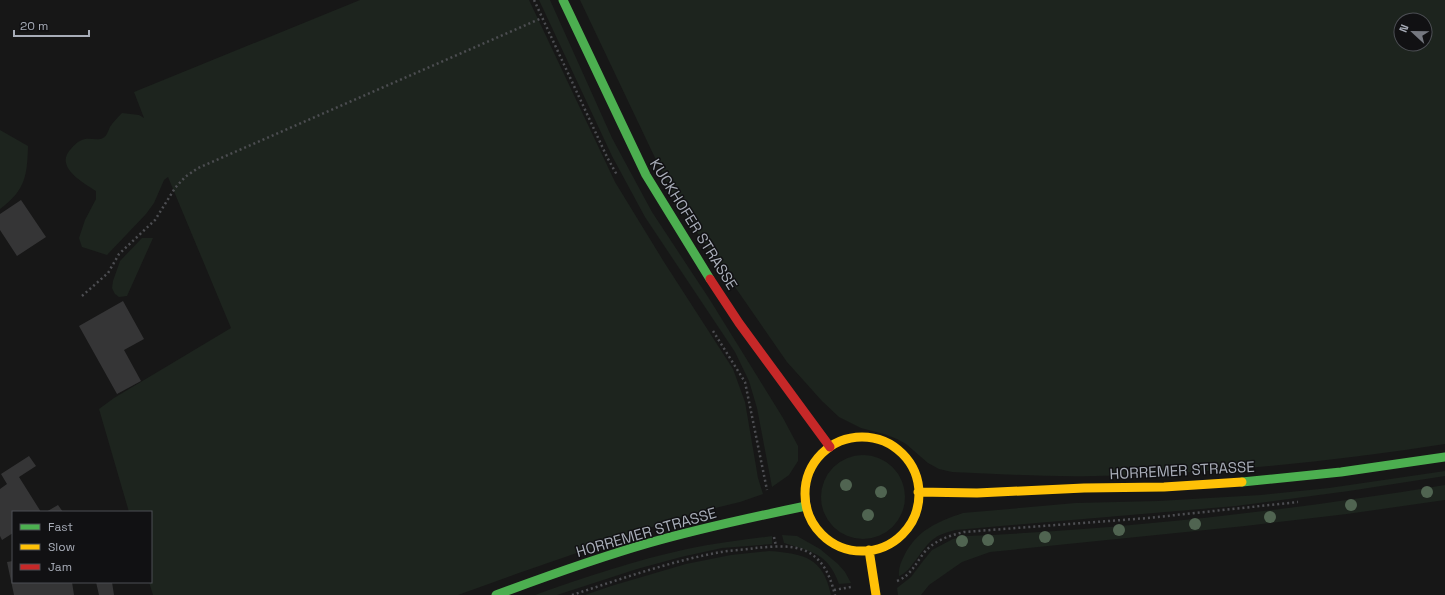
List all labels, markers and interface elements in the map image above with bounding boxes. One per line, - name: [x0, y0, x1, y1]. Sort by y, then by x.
- scale bar: [14, 12, 89, 38]
- north arrow: [1393, 12, 1433, 52]
- text: 20 m: [20, 18, 48, 34]
- text: N: [1396, 22, 1412, 34]
- street label: KUCKHOFER STRASSE: [646, 155, 742, 293]
- street label: HORREMER STRASSE: [1109, 457, 1255, 483]
- street label: HORREMER STRASSE: [574, 503, 718, 561]
- legend: [12, 511, 152, 583]
- text: Fast: [48, 519, 73, 535]
- text: Slow: [48, 539, 75, 555]
- text: Jam: [48, 559, 72, 575]

